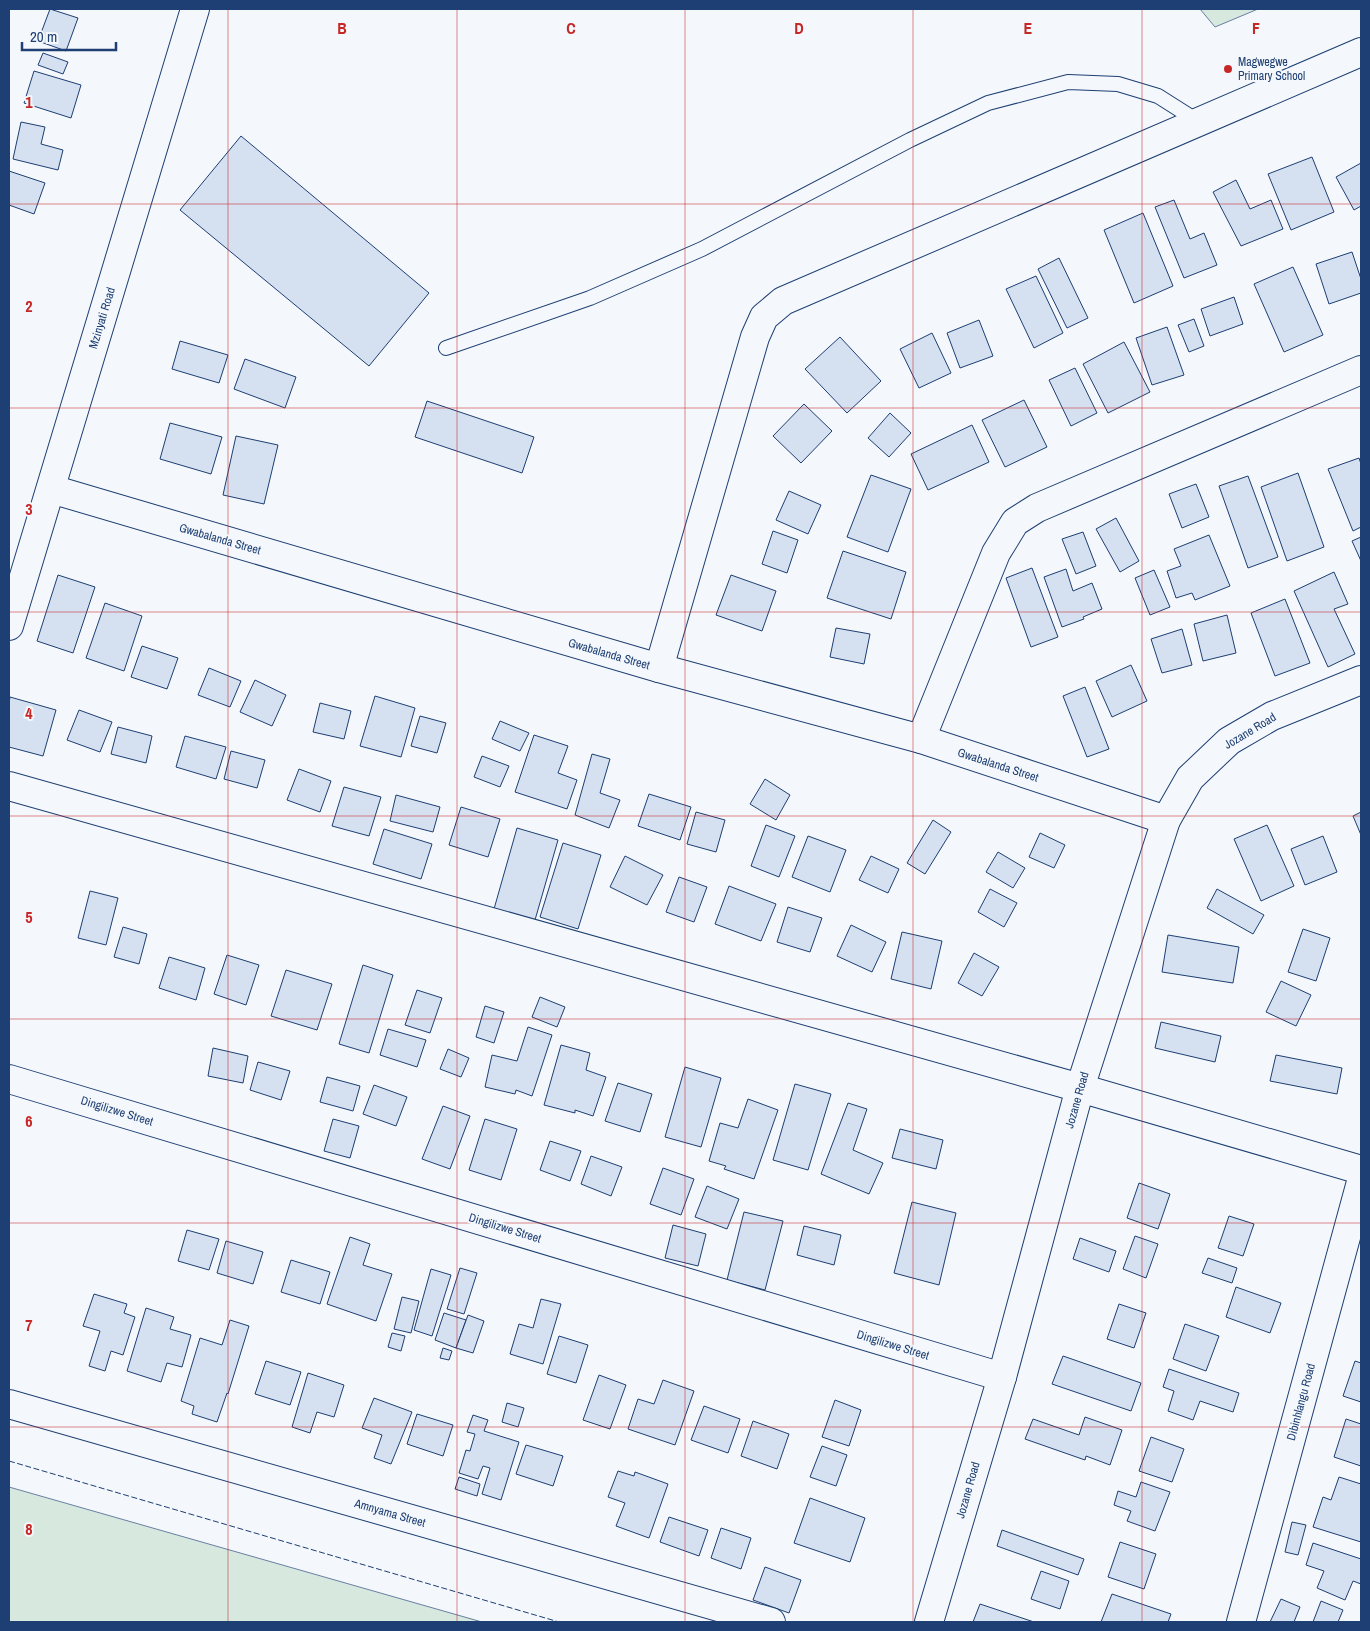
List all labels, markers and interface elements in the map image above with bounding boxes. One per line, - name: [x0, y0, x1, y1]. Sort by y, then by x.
- text: B: [337, 17, 347, 39]
- text: C: [566, 17, 576, 39]
- text: D: [794, 17, 804, 39]
- text: E: [1024, 17, 1033, 39]
- text: F: [1252, 17, 1260, 39]
- scale bar: [22, 20, 116, 52]
- text: 20 m: [30, 26, 57, 47]
- place label: Magwegwe Primary School: [1238, 54, 1305, 84]
- marker: Magwegwe Primary School: [1222, 63, 1234, 75]
- text: 1: [25, 91, 33, 113]
- street label: Mzinyati Road: [85, 285, 119, 351]
- text: 2: [25, 295, 33, 317]
- text: 3: [25, 498, 33, 520]
- street label: Gwabalanda Street: [177, 520, 263, 558]
- street label: Gwabalanda Street: [566, 635, 652, 673]
- text: 4: [25, 702, 33, 724]
- street label: Jozane Road: [1221, 709, 1279, 753]
- street label: Gwabalanda Street: [955, 744, 1041, 786]
- text: 5: [25, 906, 33, 928]
- street label: Jozane Road: [1061, 1070, 1093, 1130]
- street label: Dingilizwe Street: [79, 1092, 155, 1130]
- text: 6: [25, 1110, 33, 1132]
- street label: Dingilizwe Street: [467, 1209, 543, 1247]
- text: 7: [25, 1314, 33, 1336]
- street label: Dingilizwe Street: [855, 1326, 931, 1364]
- street label: Dibinhlangu Road: [1283, 1362, 1319, 1442]
- street label: Jozane Road: [952, 1460, 984, 1520]
- street label: Amnyama Street: [352, 1495, 428, 1531]
- text: 8: [25, 1518, 33, 1540]

